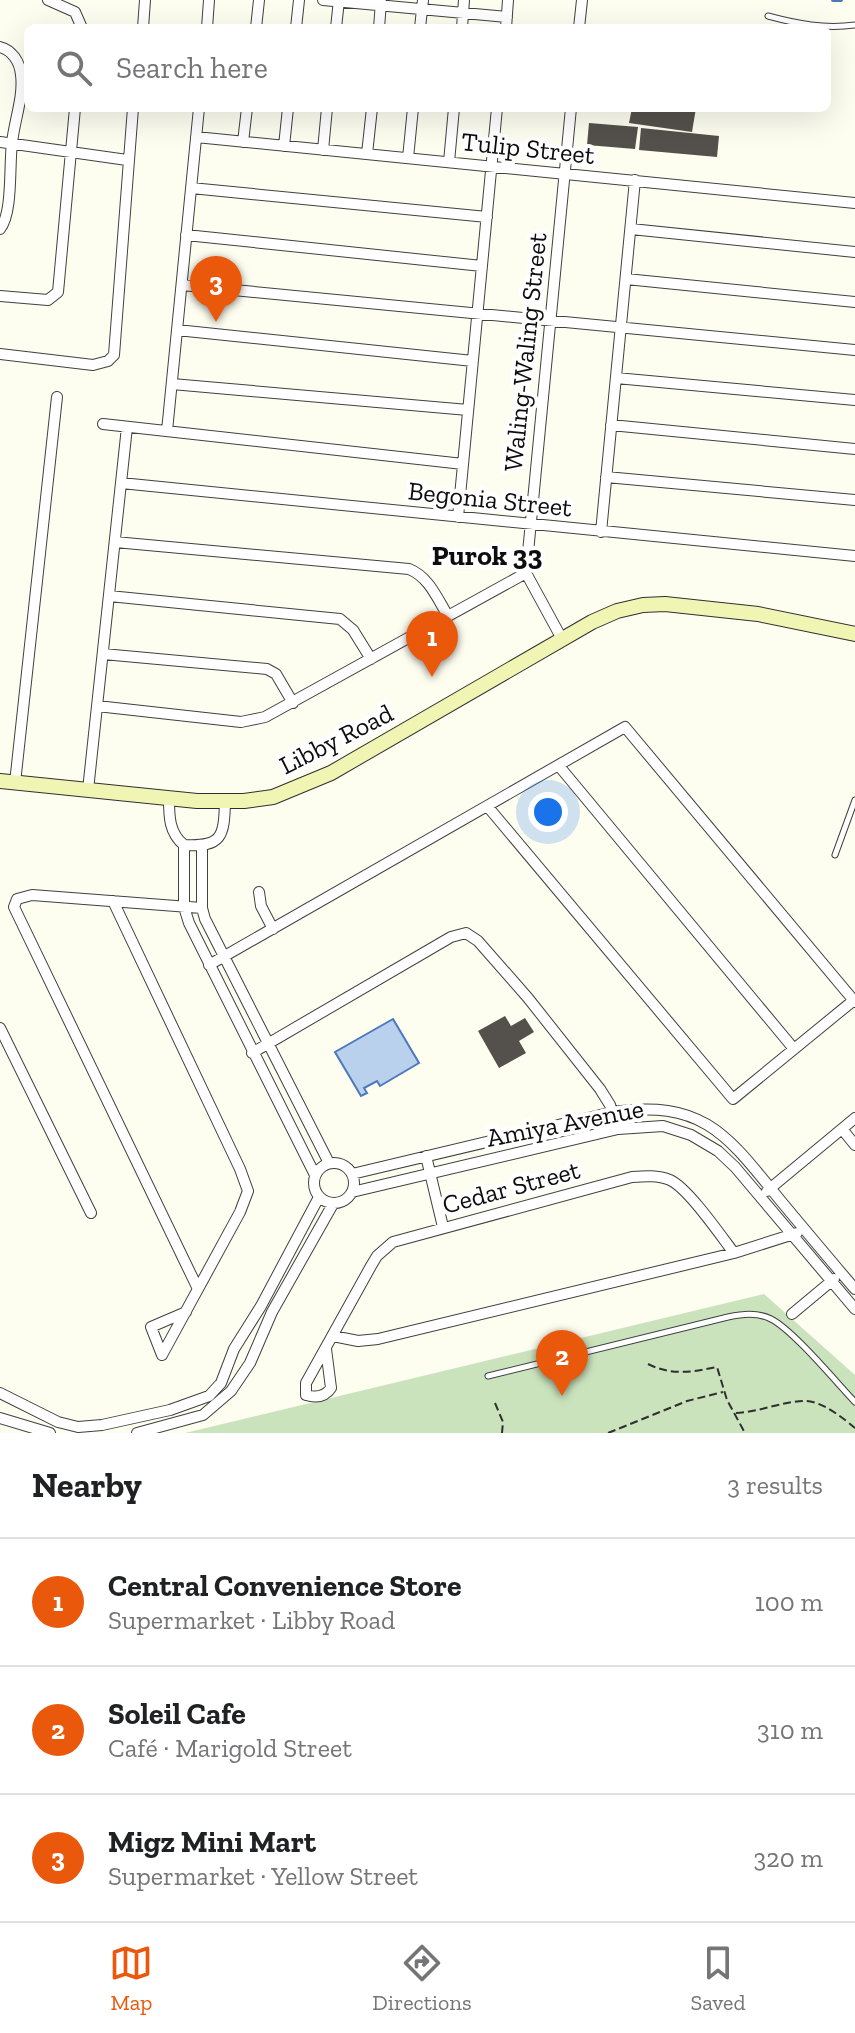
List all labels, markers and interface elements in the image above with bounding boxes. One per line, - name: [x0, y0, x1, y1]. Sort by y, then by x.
- search box: [24, 24, 831, 112]
- icon: search: [52, 46, 96, 90]
- text: Search here: [116, 50, 268, 86]
- street label: Tulip Street: [460, 125, 596, 171]
- street label: Waling-Waling Street: [497, 231, 553, 473]
- pin: 3: [190, 256, 242, 322]
- street label: Begonia Street: [406, 474, 574, 524]
- district label: Purok 33: [432, 539, 542, 572]
- pin: 1: [406, 611, 458, 677]
- street label: Libby Road: [274, 697, 398, 781]
- your location: [528, 792, 568, 832]
- street label: Amiya Avenue: [484, 1092, 646, 1154]
- street label: Cedar Street: [439, 1153, 583, 1221]
- pin: 2: [536, 1330, 588, 1396]
- text: Nearby: [32, 1465, 142, 1506]
- text: 3 results: [727, 1469, 823, 1501]
- text: Central Convenience Store: [108, 1568, 461, 1604]
- text: 1: [53, 1586, 63, 1618]
- text: 100 m: [755, 1586, 823, 1618]
- text: Supermarket · Libby Road: [108, 1604, 395, 1636]
- text: Soleil Cafe: [108, 1696, 246, 1732]
- text: 2: [51, 1714, 65, 1746]
- text: 310 m: [757, 1714, 823, 1746]
- text: Café · Marigold Street: [108, 1732, 352, 1764]
- text: Migz Mini Mart: [108, 1824, 316, 1860]
- text: 3: [51, 1842, 65, 1874]
- text: 320 m: [754, 1842, 823, 1874]
- text: Supermarket · Yellow Street: [108, 1860, 418, 1892]
- tab: Map: [109, 1941, 153, 2016]
- tab: Directions: [372, 1941, 472, 2016]
- tab: Saved: [690, 1941, 746, 2016]

